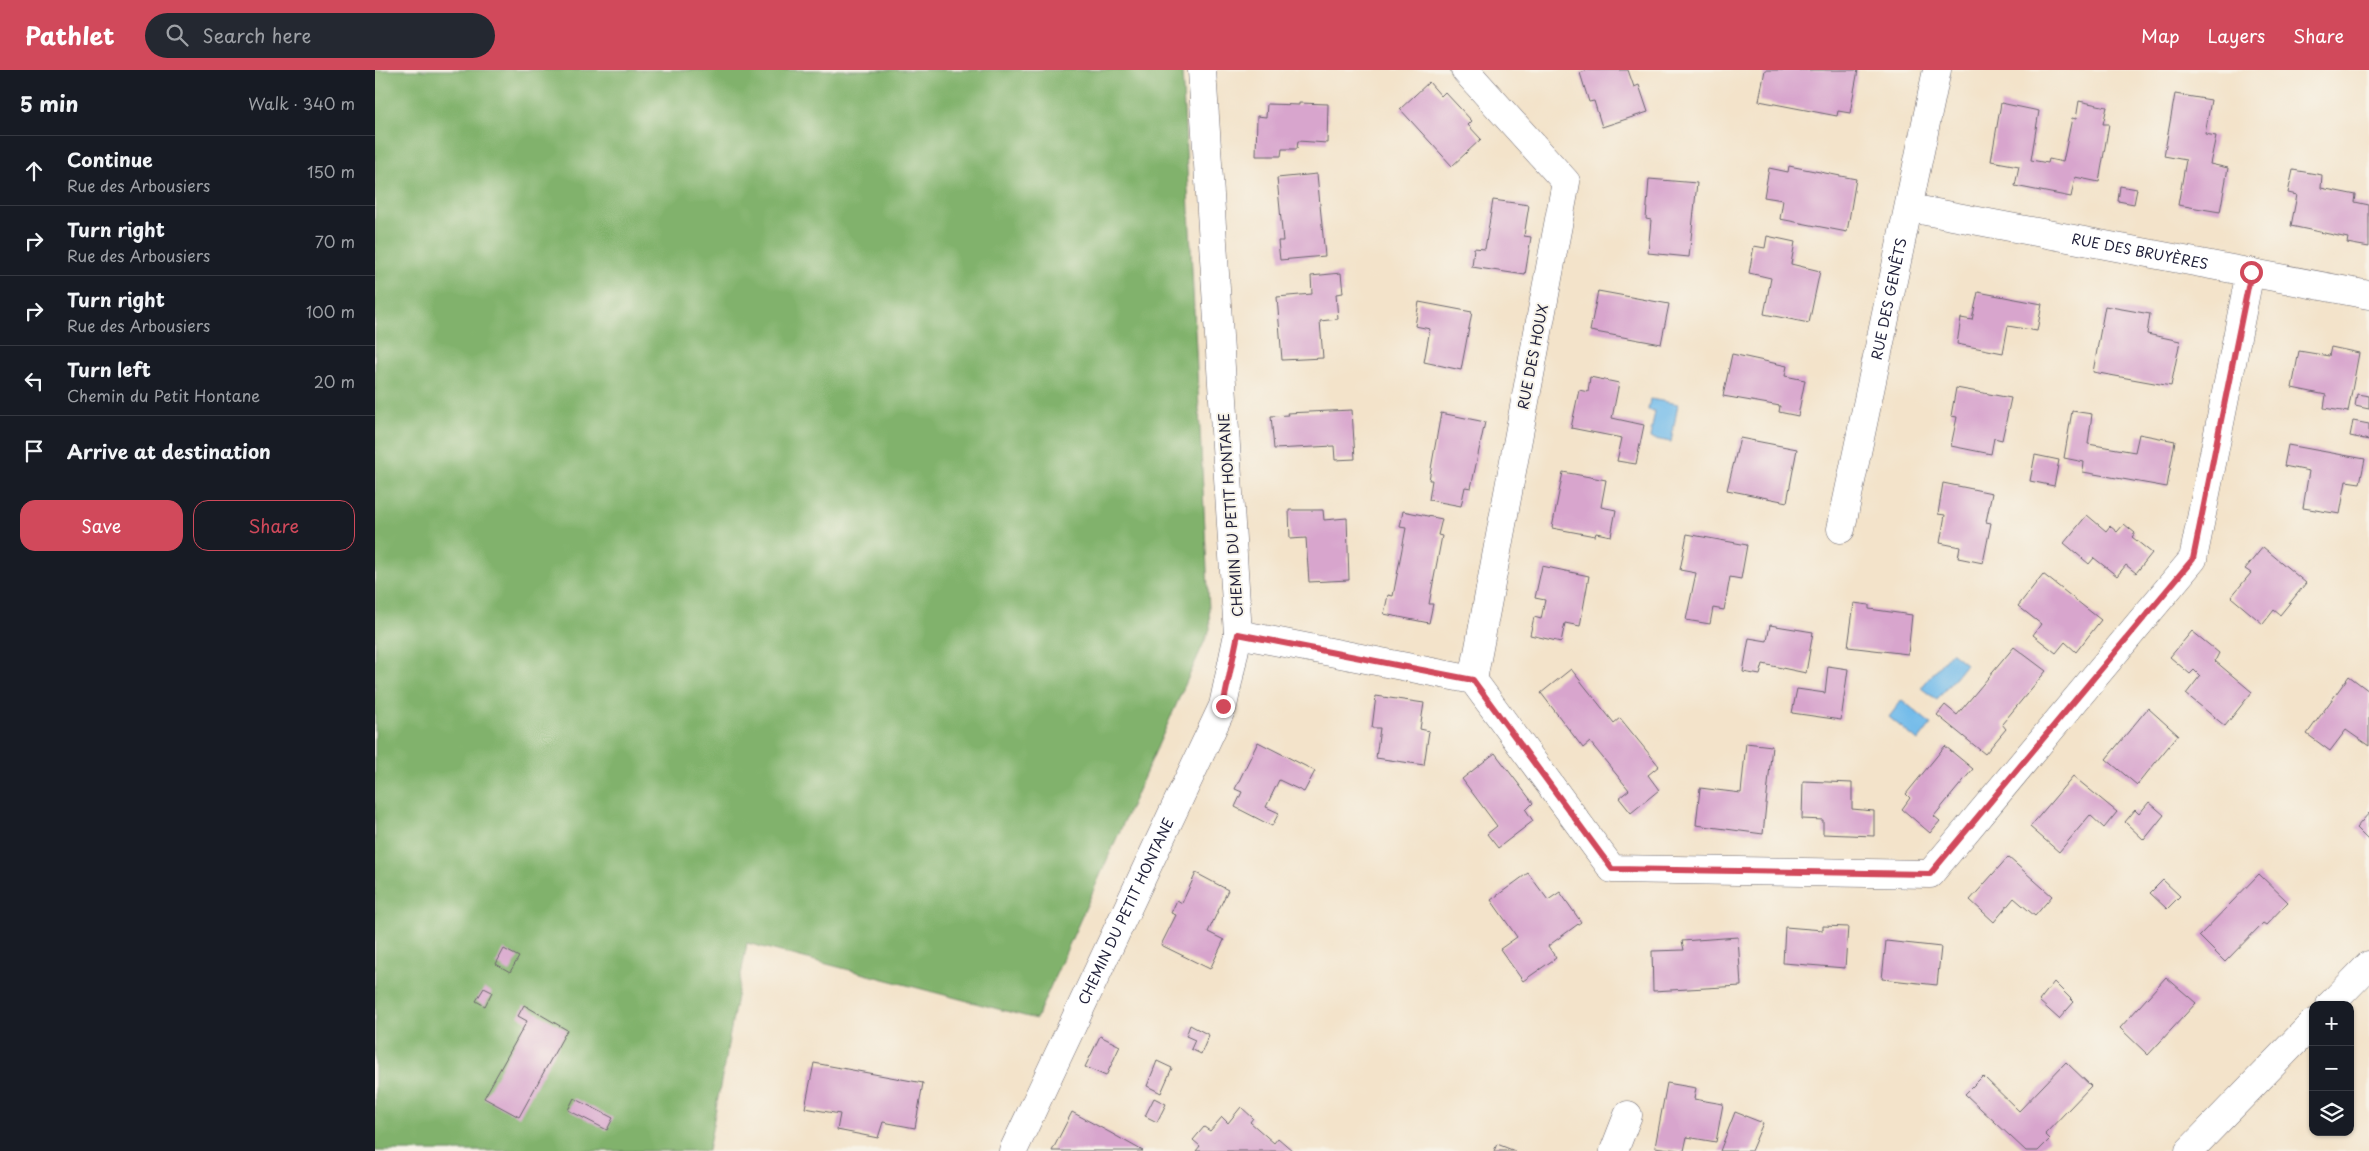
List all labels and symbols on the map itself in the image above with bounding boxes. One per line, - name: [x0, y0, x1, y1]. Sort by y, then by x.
- street label: RUE DES BRUYÈRES: [2070, 228, 2210, 274]
- street label: RUE DES GENÊTS: [1866, 236, 1912, 362]
- route start: [2240, 261, 2263, 284]
- street label: RUE DES HOUX: [1512, 302, 1553, 411]
- street label: CHEMIN DU PETIT HONTANE: [1213, 413, 1248, 618]
- route end: [1212, 695, 1235, 718]
- street label: CHEMIN DU PETIT HONTANE: [1073, 814, 1179, 1008]

